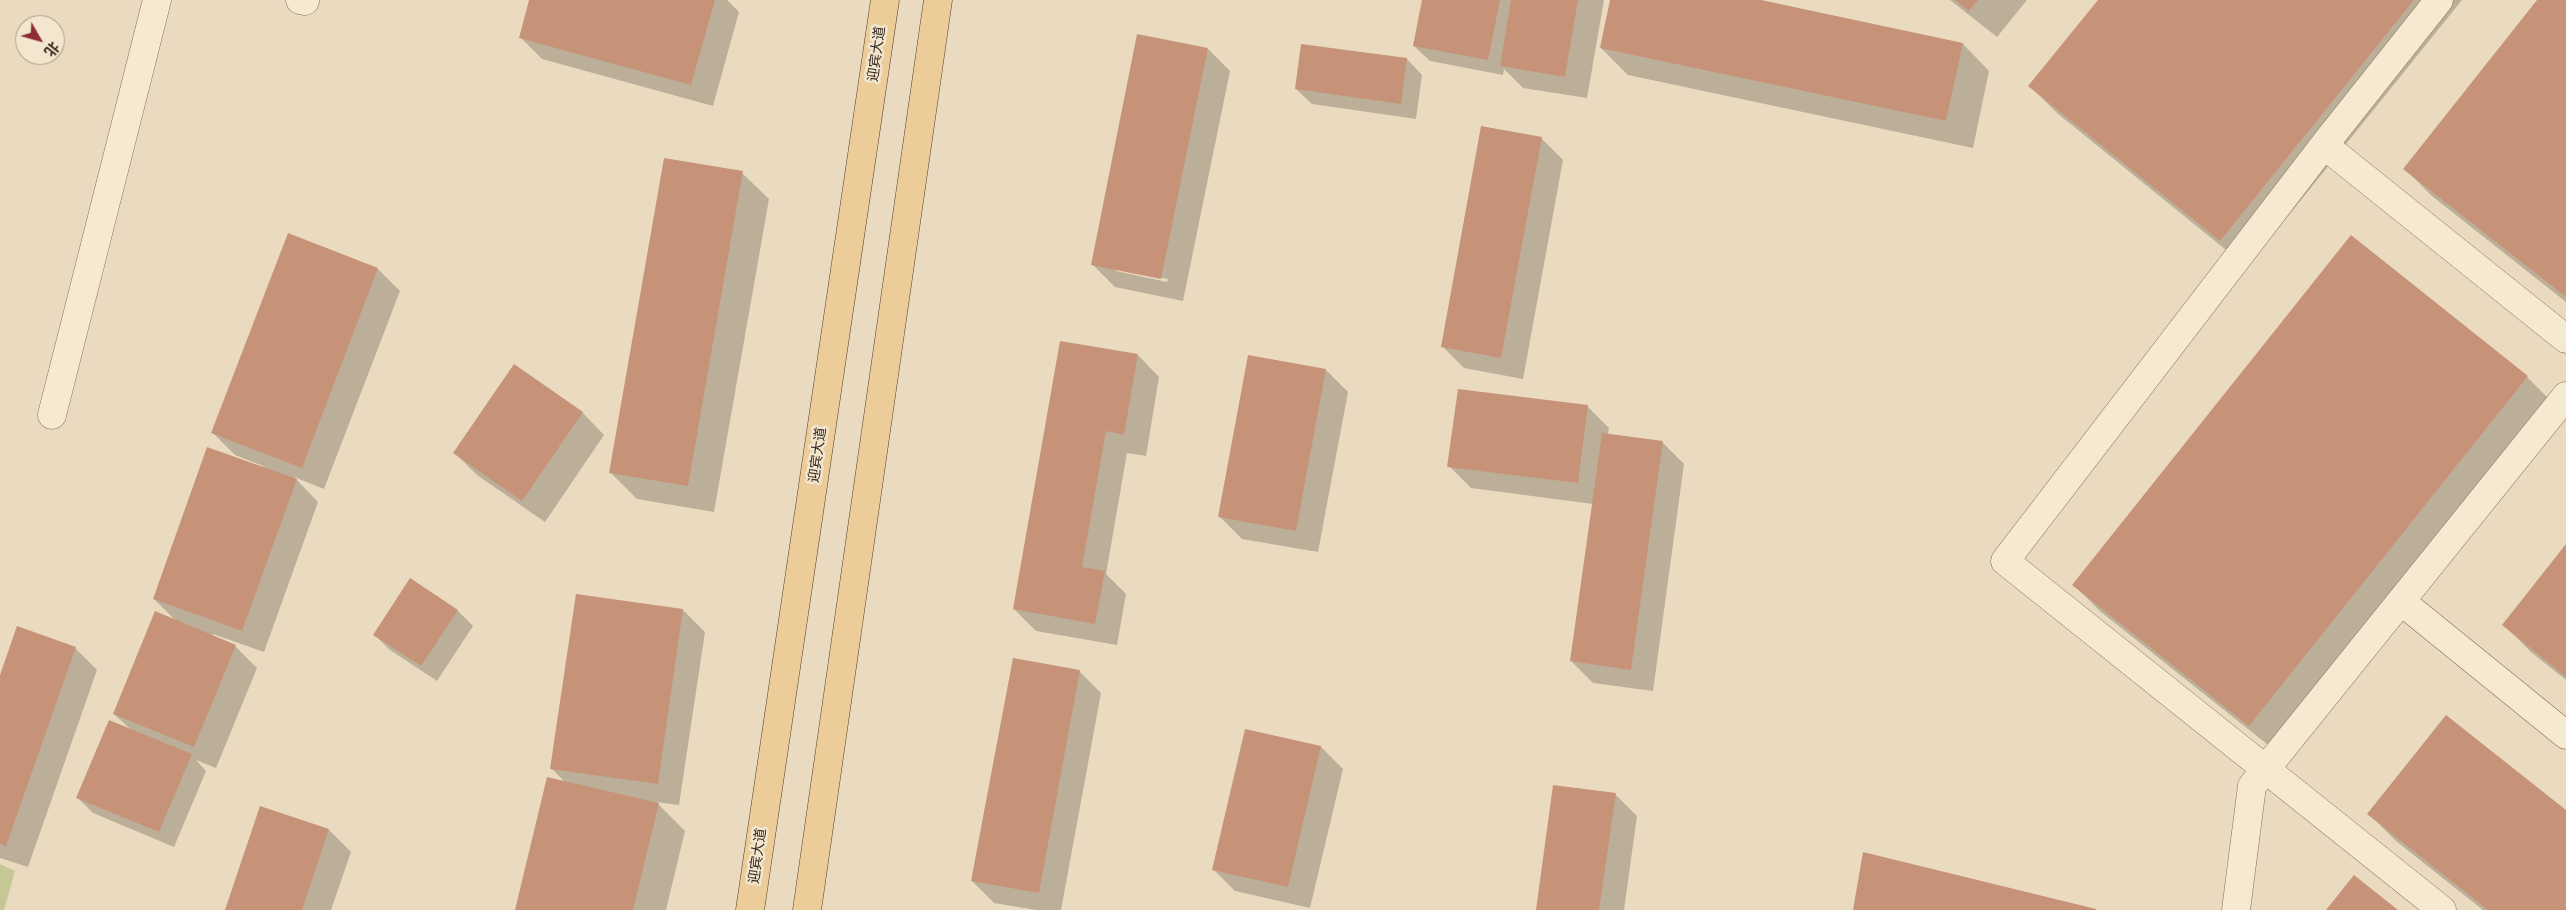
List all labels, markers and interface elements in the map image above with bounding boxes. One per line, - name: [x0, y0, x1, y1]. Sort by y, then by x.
- north arrow: [15, 15, 65, 65]
- street label: 迎宾大道: [865, 25, 889, 83]
- text: 北: [40, 38, 62, 60]
- street label: 迎宾大道: [806, 426, 830, 484]
- street label: 迎宾大道: [746, 827, 770, 885]

